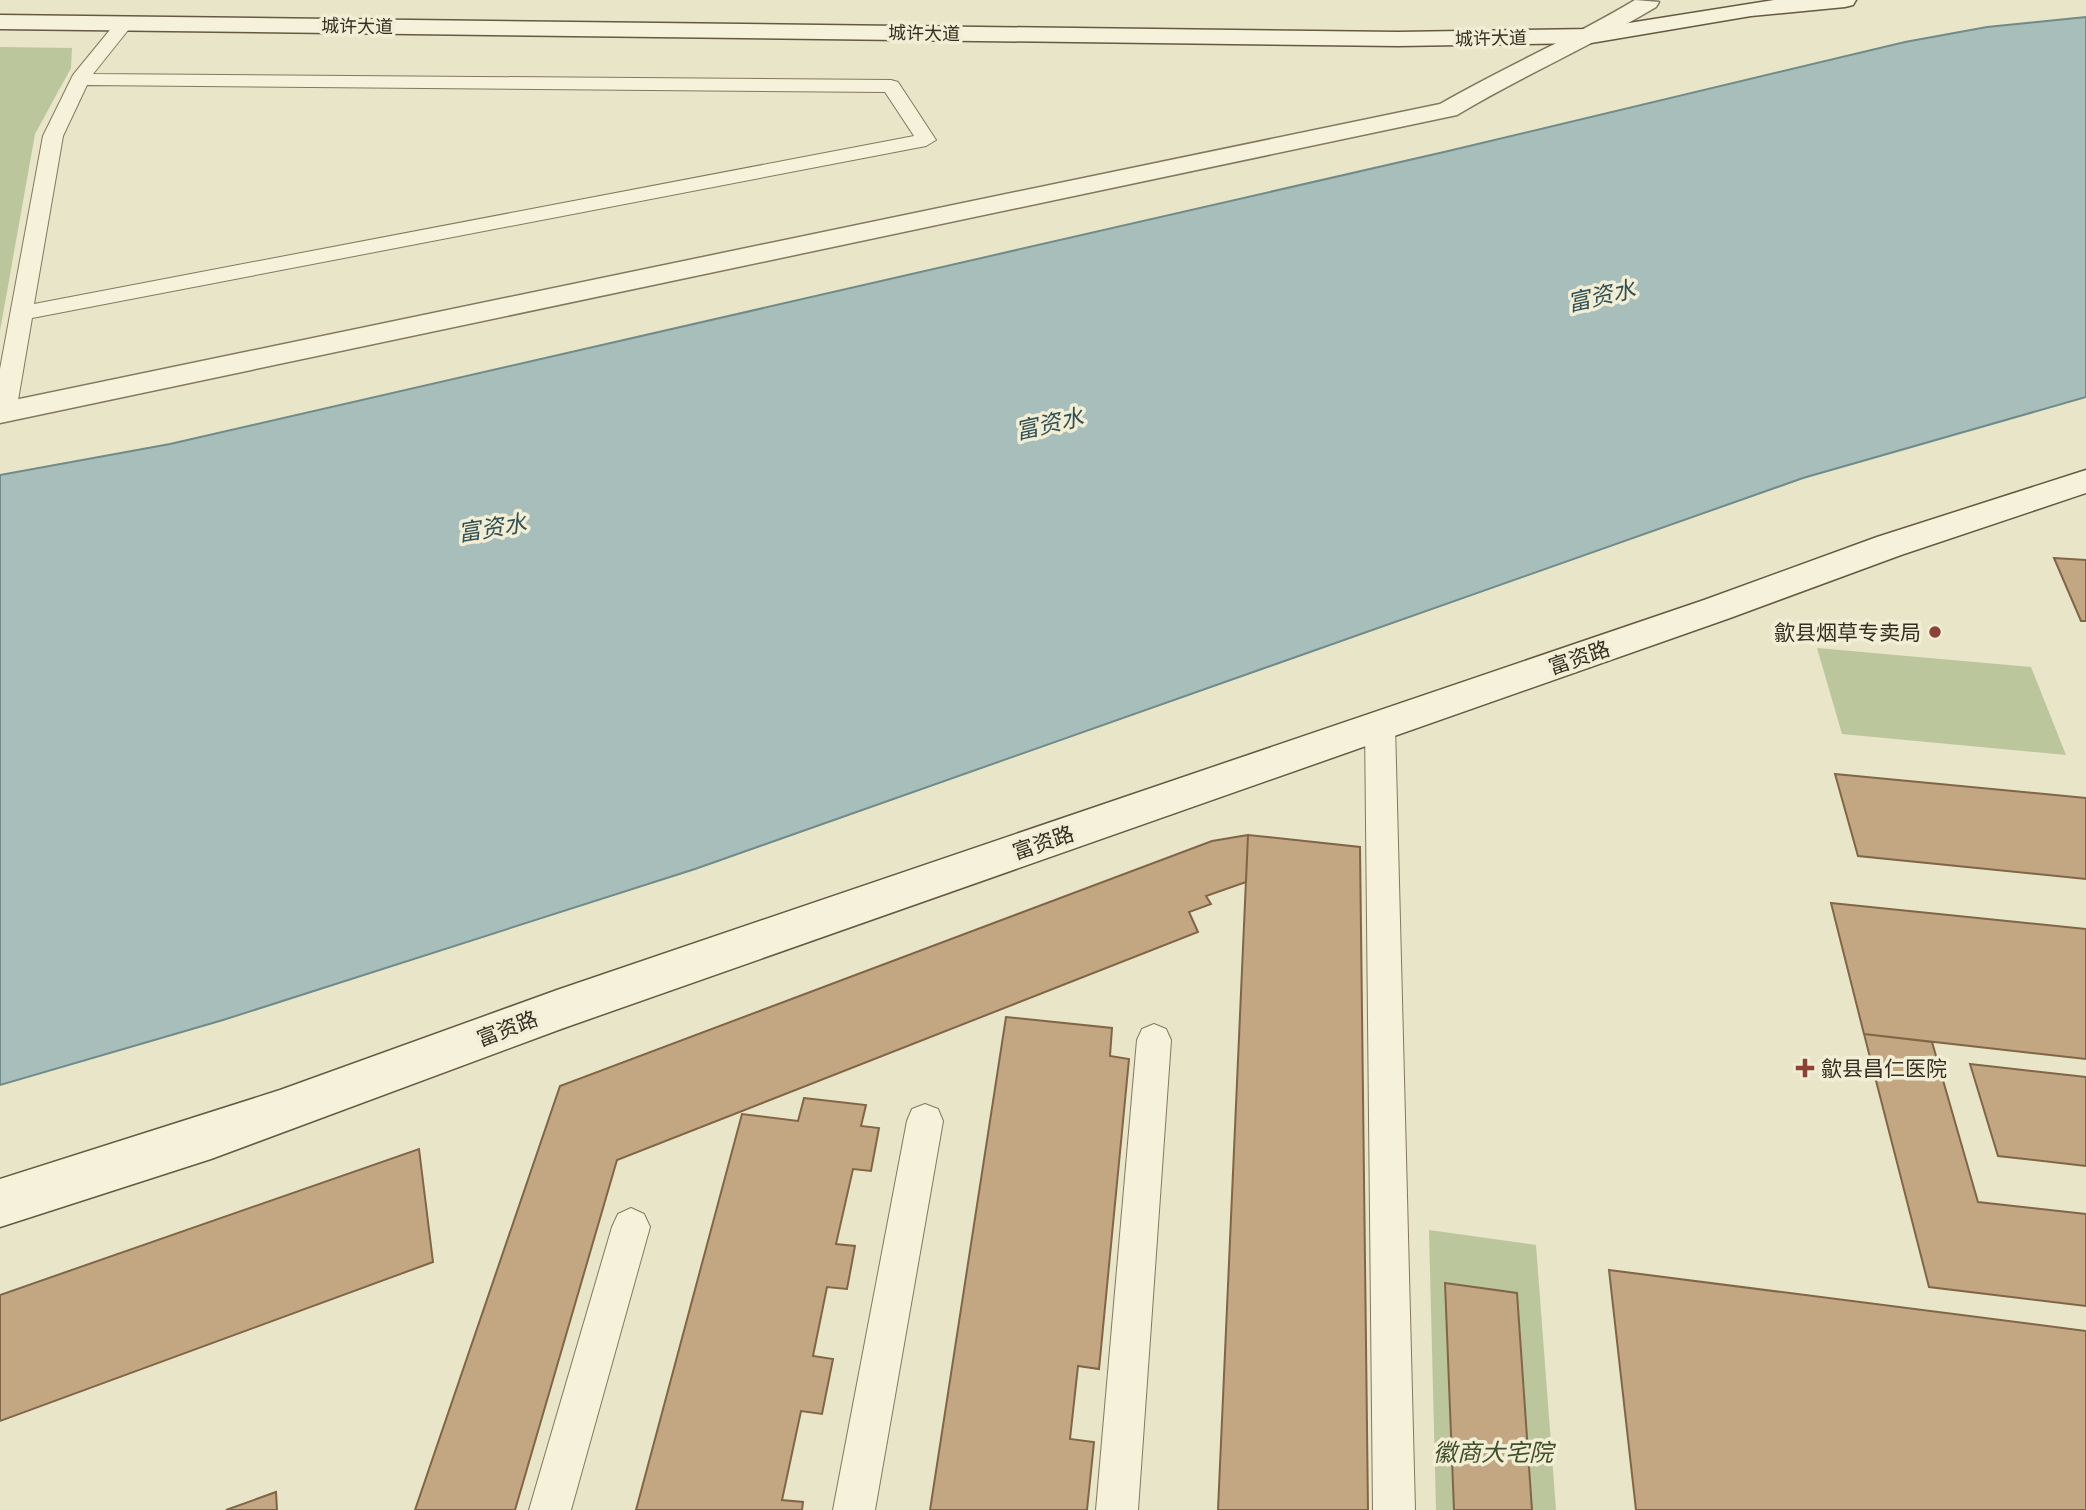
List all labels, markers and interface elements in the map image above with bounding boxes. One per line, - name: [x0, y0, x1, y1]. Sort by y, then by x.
- street label: 城许大道: [321, 14, 393, 38]
- street label: 城许大道: [888, 21, 960, 45]
- street label: 城许大道: [1455, 26, 1527, 50]
- water label: 富资水: [1564, 272, 1639, 317]
- water label: 富资水: [1012, 400, 1087, 445]
- water label: 富资水: [456, 507, 529, 547]
- place label: 歙县烟草专卖局: [1774, 618, 1921, 646]
- marker: 歙县烟草专卖局: [1927, 624, 1943, 640]
- street label: 富资路: [1545, 634, 1613, 680]
- street label: 富资路: [1009, 819, 1077, 865]
- street label: 富资路: [473, 1004, 541, 1052]
- place label: 歙县昌仁医院: [1821, 1054, 1947, 1082]
- marker: 歙县昌仁医院: [1795, 1058, 1815, 1078]
- park label: 徽商大宅院: [1433, 1436, 1557, 1468]

